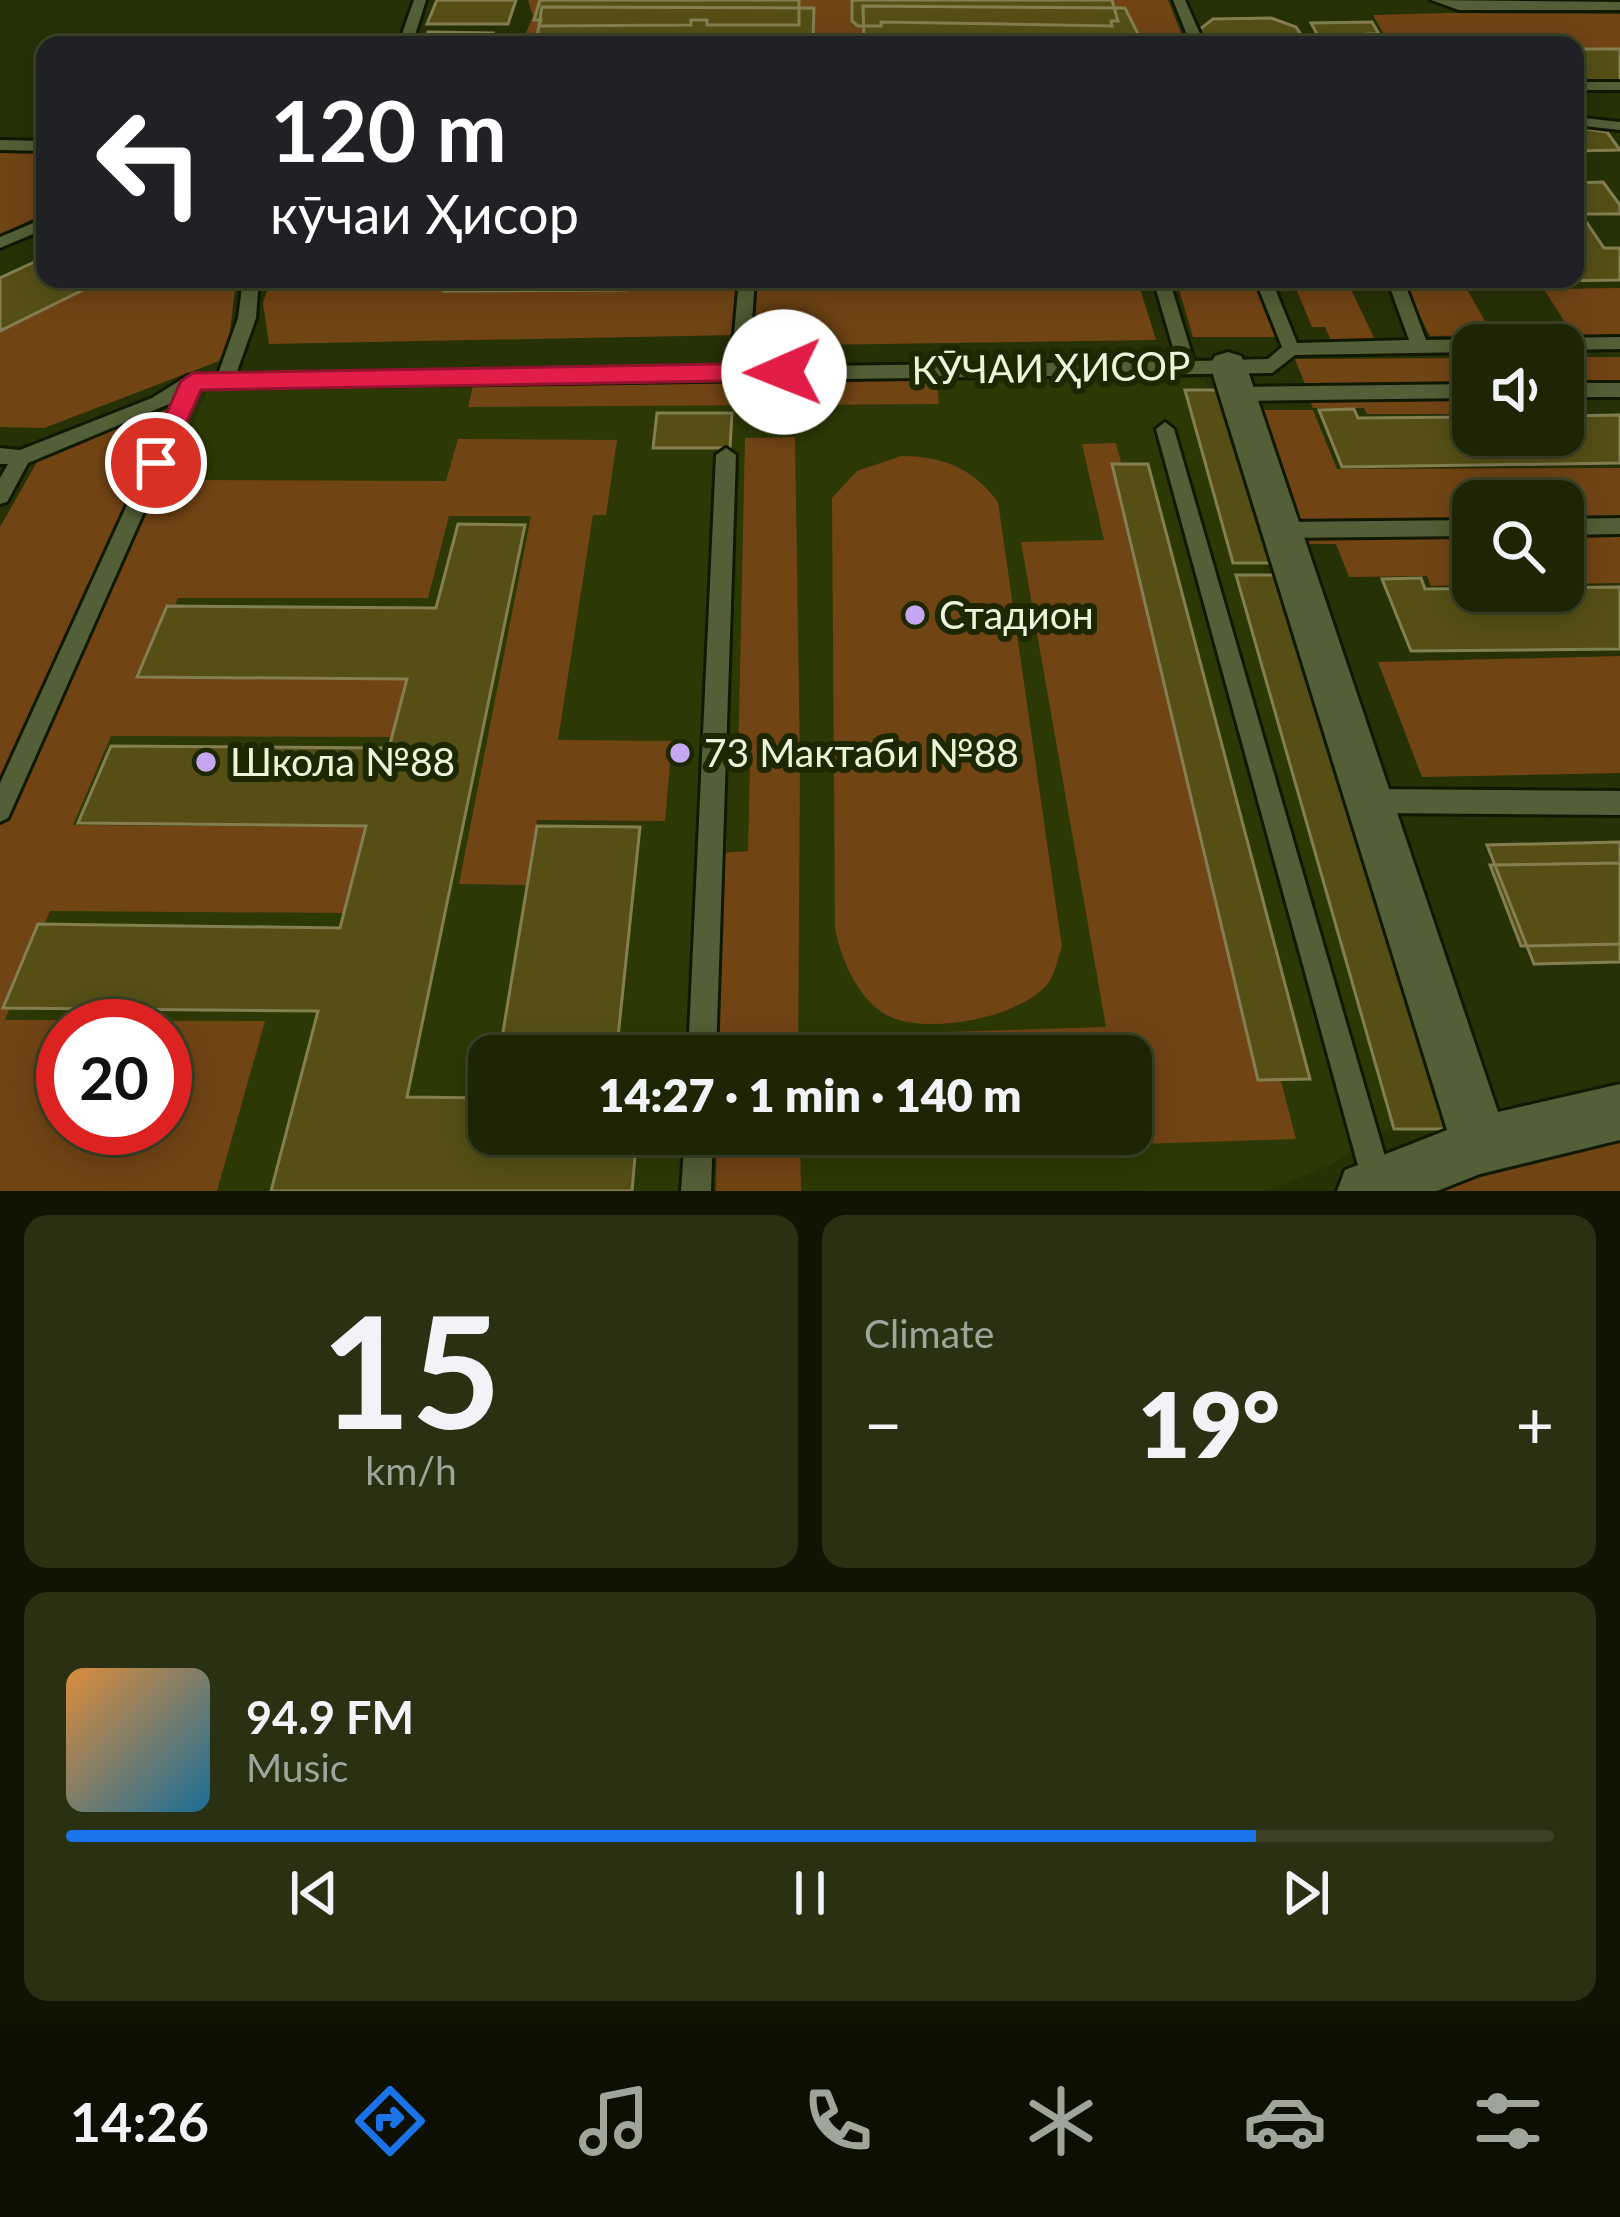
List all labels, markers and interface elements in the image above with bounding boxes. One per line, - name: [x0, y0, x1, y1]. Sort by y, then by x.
- text: 120 m: [270, 79, 507, 180]
- icon: left: [72, 84, 228, 240]
- text: кӯчаи Ҳисор: [270, 181, 579, 246]
- position arrow: [721, 309, 847, 435]
- map controls: [1452, 324, 1584, 612]
- button: sound: [1452, 324, 1584, 456]
- street label: КӮЧАИ ҲИСОР: [911, 342, 1191, 392]
- pin: [105, 412, 207, 514]
- icon: arrive: [123, 430, 189, 496]
- button: search: [1452, 480, 1584, 612]
- place label: Стадион: [939, 591, 1094, 637]
- marker: Стадион: [902, 602, 928, 628]
- place label: 73 Мактаби №88: [704, 729, 1019, 775]
- place label: Школа №88: [230, 738, 455, 784]
- marker: 73 Мактаби №88: [667, 740, 693, 766]
- marker: Школа №88: [193, 749, 219, 775]
- speed limit sign: 20: [36, 999, 192, 1155]
- text: 14:27 · 1 min · 140 m: [598, 1068, 1022, 1122]
- text: 15: [321, 1275, 501, 1462]
- text: Climate: [864, 1310, 994, 1356]
- text: 19°: [1138, 1369, 1280, 1477]
- text: −: [864, 1384, 902, 1463]
- text: +: [1516, 1384, 1554, 1463]
- text: km/h: [365, 1447, 457, 1493]
- text: 94.9 FM: [246, 1690, 414, 1744]
- text: Music: [246, 1744, 348, 1790]
- icon: previous: [281, 1860, 347, 1926]
- icon: pause: [777, 1860, 843, 1926]
- icon: next: [1273, 1860, 1339, 1926]
- icon: directions: [348, 2079, 432, 2163]
- icon: music: [572, 2079, 656, 2163]
- icon: phone: [796, 2079, 880, 2163]
- icon: climate: [1019, 2079, 1103, 2163]
- icon: car: [1243, 2079, 1327, 2163]
- icon: filters: [1466, 2079, 1550, 2163]
- text: 14:26: [70, 2089, 209, 2154]

